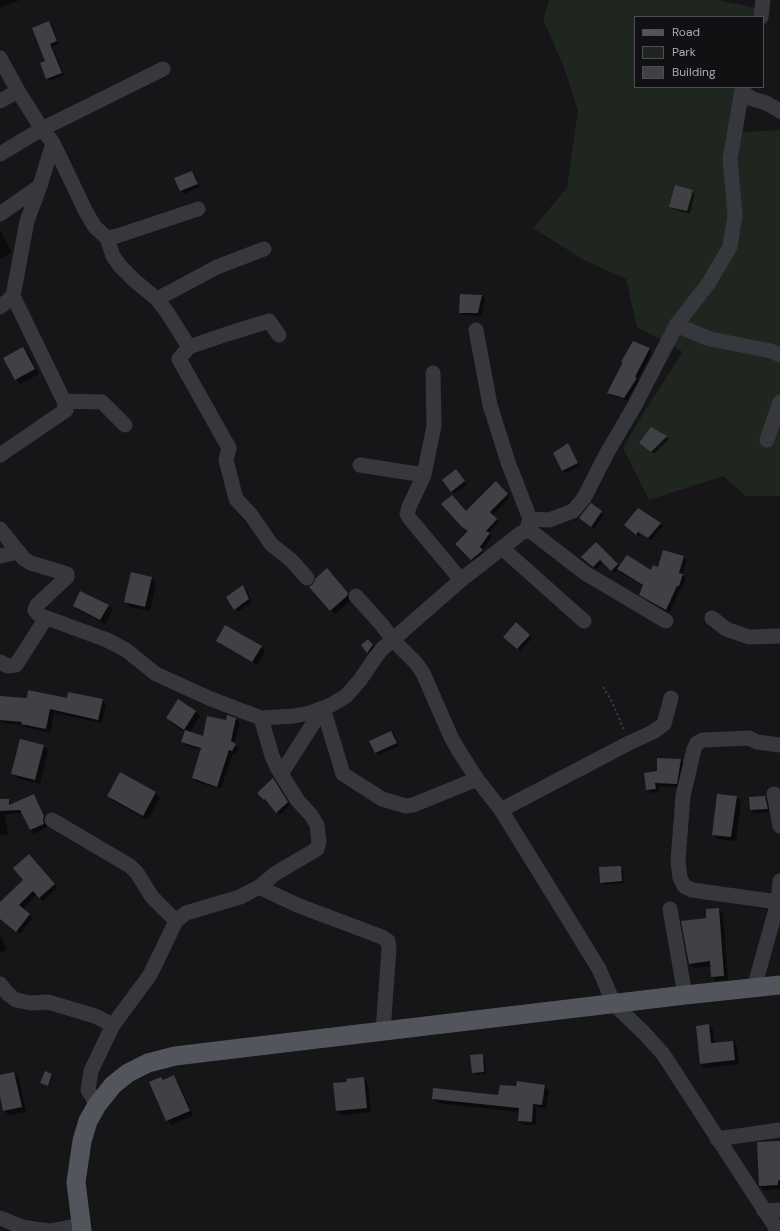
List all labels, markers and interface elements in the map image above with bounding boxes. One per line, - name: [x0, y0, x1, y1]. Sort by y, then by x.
- legend: [634, 16, 764, 88]
- text: Road: [672, 24, 700, 40]
- text: Park: [672, 44, 696, 60]
- text: Building: [672, 64, 716, 80]

